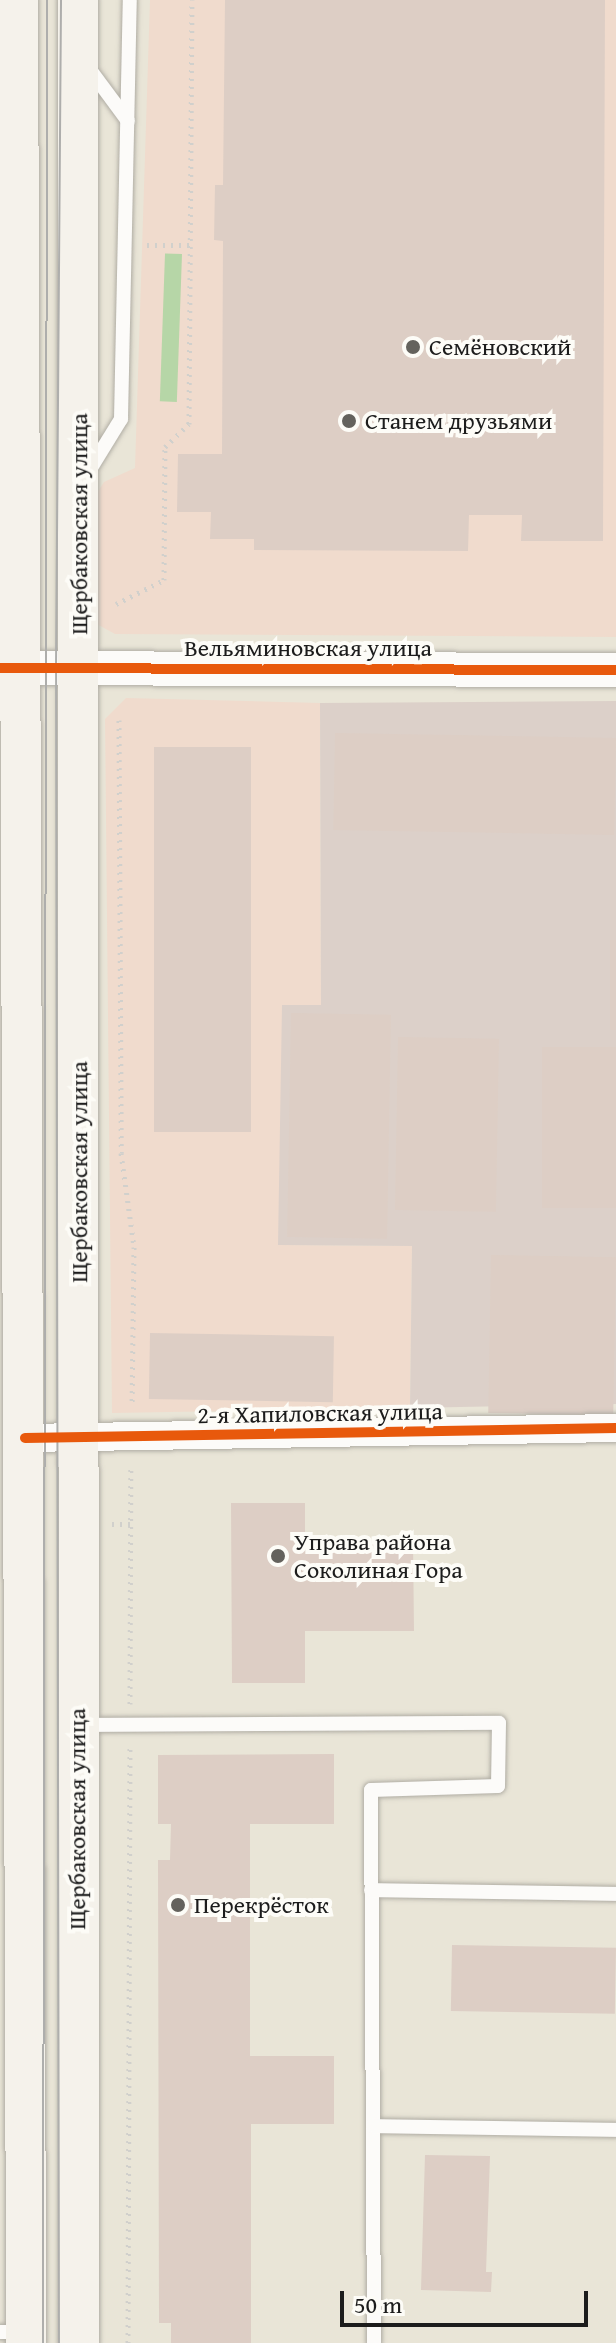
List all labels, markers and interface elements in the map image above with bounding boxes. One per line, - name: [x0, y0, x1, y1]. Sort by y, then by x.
- place label: Семёновский: [429, 333, 571, 361]
- marker: Семёновский: [404, 338, 422, 356]
- place label: Станем друзьями: [365, 407, 552, 435]
- marker: Станем друзьями: [340, 412, 358, 430]
- street label: Щербаковская улица: [65, 413, 93, 635]
- street label: Вельяминовская улица: [184, 634, 432, 662]
- street label: Щербаковская улица: [65, 1061, 93, 1283]
- street label: 2-я Хапиловская улица: [197, 1396, 443, 1430]
- place label: Управа района Соколиная Гора: [294, 1528, 463, 1584]
- marker: Управа района Соколиная Гора: [269, 1547, 287, 1565]
- street label: Щербаковская улица: [63, 1708, 91, 1930]
- place label: Перекрёсток: [194, 1891, 329, 1919]
- marker: Перекрёсток: [169, 1896, 187, 1914]
- scale bar: [344, 2275, 592, 2325]
- text: 50 m: [354, 2287, 402, 2322]

